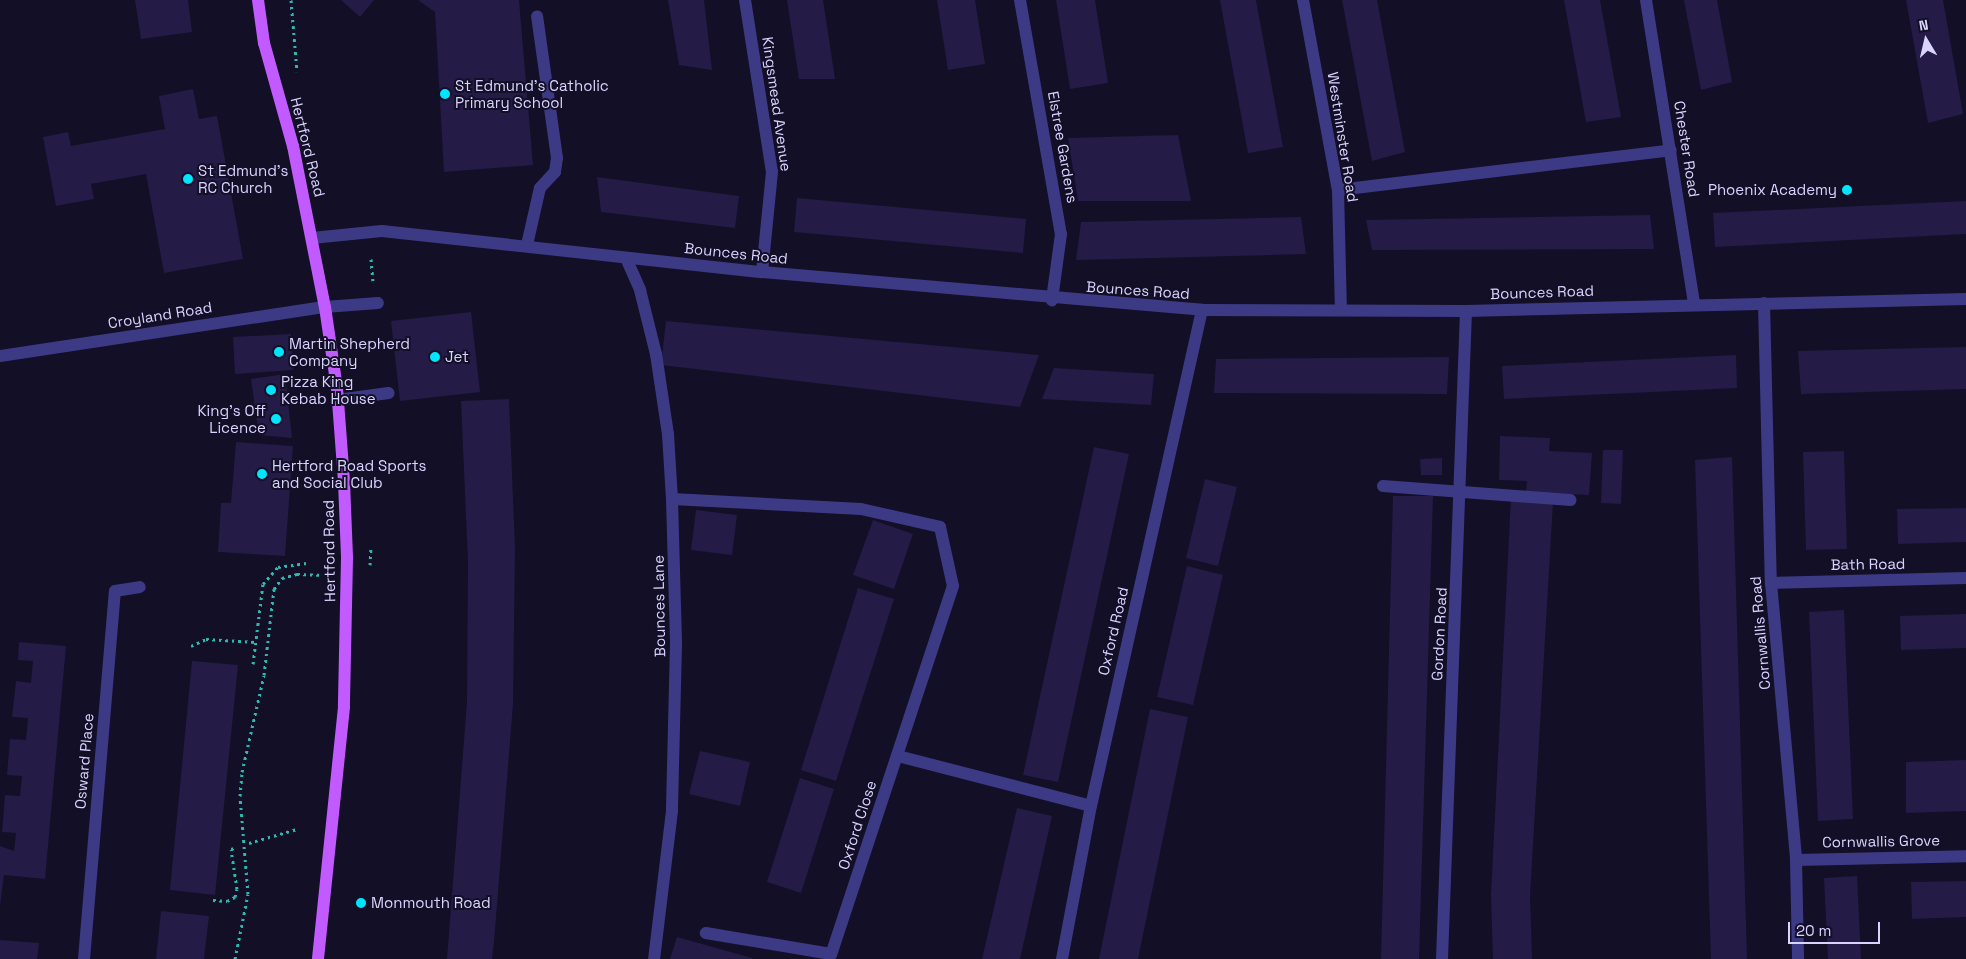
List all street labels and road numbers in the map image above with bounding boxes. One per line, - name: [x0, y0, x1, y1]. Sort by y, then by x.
- street label: Kingsmead Avenue: [759, 35, 795, 173]
- street label: Westminster Road: [1324, 71, 1362, 203]
- street label: Elstree Gardens: [1044, 90, 1082, 204]
- street label: Hertford Road: [287, 95, 329, 199]
- street label: Chester Road: [1671, 100, 1703, 198]
- street label: Bounces Road: [683, 239, 789, 267]
- street label: Bounces Road: [1086, 277, 1190, 303]
- street label: Bounces Road: [1490, 281, 1594, 303]
- street label: Croyland Road: [107, 298, 213, 332]
- street label: Hertford Road: [319, 500, 339, 602]
- street label: Bath Road: [1830, 554, 1906, 574]
- street label: Bounces Lane: [649, 555, 669, 657]
- street label: Cornwallis Road: [1746, 576, 1774, 690]
- street label: Oxford Road: [1094, 585, 1132, 677]
- street label: Gordon Road: [1428, 587, 1450, 681]
- street label: Osward Place: [71, 712, 97, 810]
- street label: Oxford Close: [834, 778, 880, 872]
- street label: Cornwallis Grove: [1822, 831, 1940, 851]

